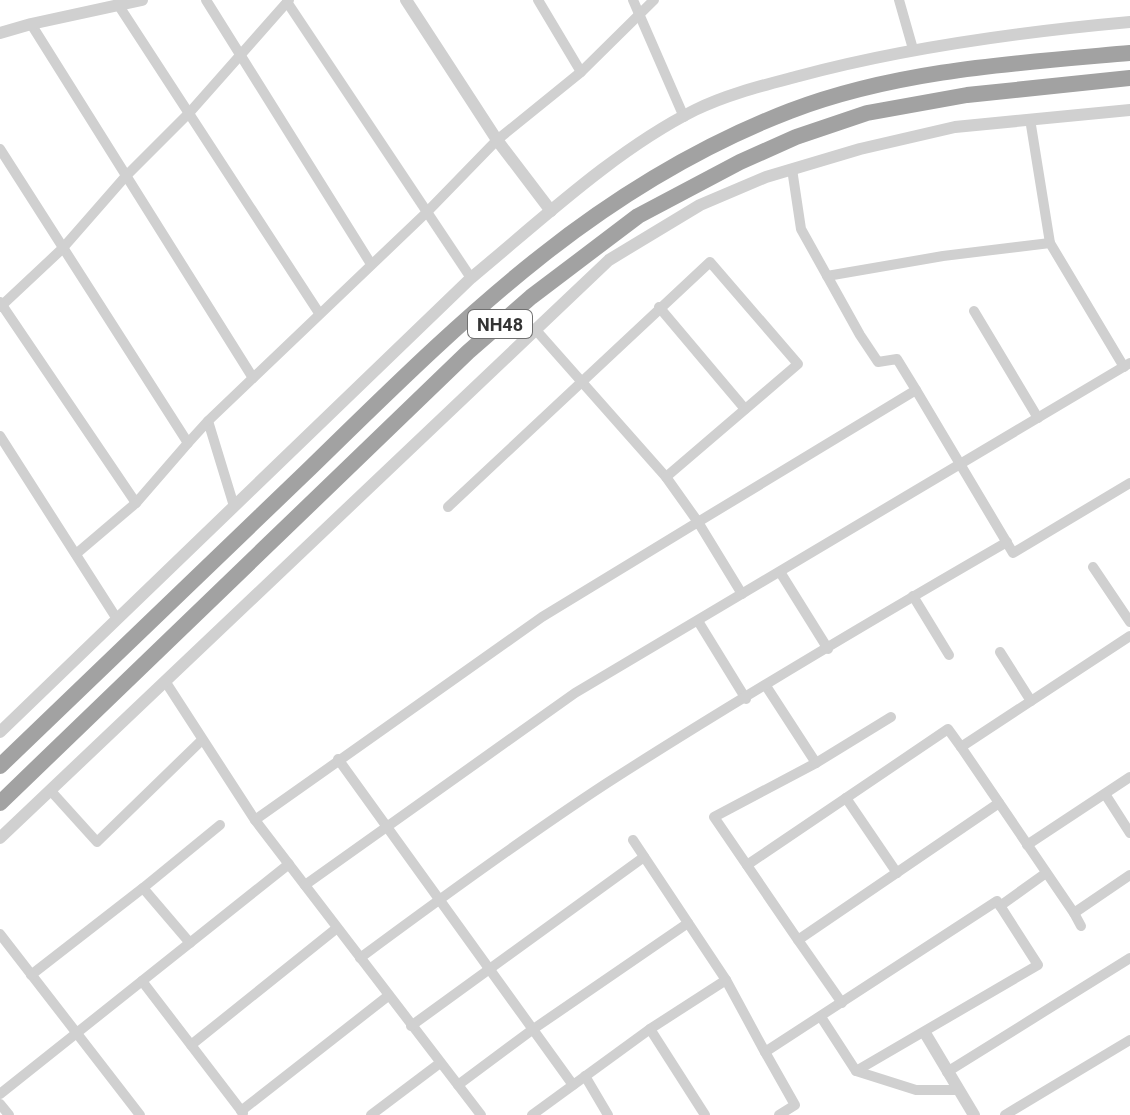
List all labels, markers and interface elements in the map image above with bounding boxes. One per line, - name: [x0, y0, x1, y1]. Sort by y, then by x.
- road number: NH48: [468, 310, 532, 338]

